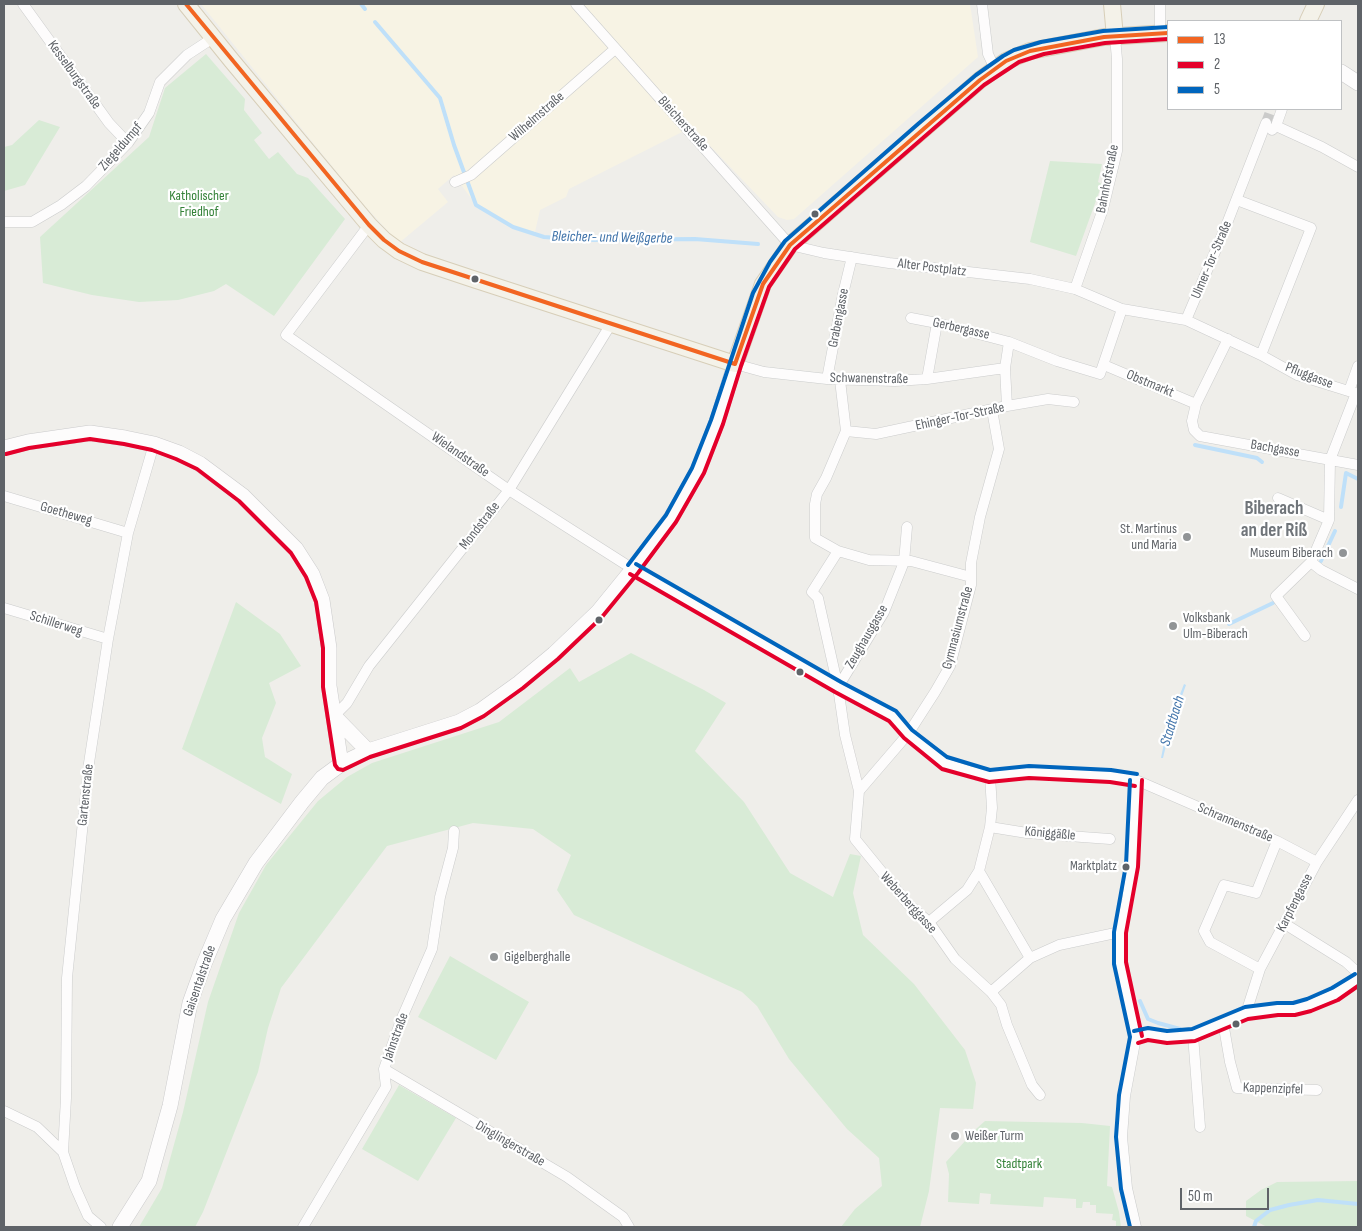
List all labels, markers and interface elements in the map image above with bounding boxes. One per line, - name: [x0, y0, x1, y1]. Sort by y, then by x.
- legend: [1167, 20, 1342, 110]
- text: 13: [1214, 30, 1226, 49]
- street label: Kesselburgstraße: [43, 37, 105, 113]
- text: 2: [1214, 55, 1220, 74]
- text: 5: [1214, 80, 1220, 99]
- street label: Wilhelmstraße: [506, 89, 568, 145]
- street label: Bleicherstraße: [654, 93, 712, 155]
- street label: Ziegeldumpf: [96, 119, 146, 175]
- street label: Bahnhofstraße: [1093, 143, 1123, 215]
- park label: Katholischer Friedhof: [169, 188, 229, 220]
- unlabelled marker: [810, 209, 820, 219]
- street label: Ulmer-Tor-Straße: [1188, 218, 1236, 302]
- water label: Bleicher- und Weißgerbe: [551, 228, 673, 248]
- street label: Alter Postplatz: [897, 255, 967, 281]
- unlabelled marker: [470, 274, 480, 284]
- street label: Grabengasse: [825, 287, 853, 349]
- street label: Gerbergasse: [931, 314, 991, 344]
- street label: Pfluggasse: [1283, 359, 1335, 393]
- street label: Obstmarkt: [1124, 366, 1176, 402]
- street label: Schwanenstraße: [830, 370, 908, 388]
- street label: Ehinger-Tor-Straße: [914, 399, 1006, 435]
- street label: Wielandstraße: [428, 429, 492, 481]
- street label: Bachgasse: [1249, 436, 1301, 462]
- district label: Biberach an der Riß: [1241, 498, 1307, 542]
- street label: Goetheweg: [38, 499, 94, 529]
- street label: Mondstraße: [456, 499, 504, 553]
- place label: St. Martinus und Maria: [1120, 521, 1177, 554]
- marker: St. Martinus und Maria: [1181, 531, 1193, 543]
- place label: Museum Biberach: [1250, 545, 1333, 561]
- marker: Museum Biberach: [1337, 547, 1349, 559]
- street label: Gymnasiumstraße: [939, 585, 977, 671]
- street label: Zeughausgasse: [842, 602, 892, 672]
- street label: Schillerweg: [28, 608, 84, 640]
- place label: Volksbank Ulm-Biberach: [1183, 610, 1248, 642]
- unlabelled marker: [594, 615, 604, 625]
- marker: Volksbank Ulm-Biberach: [1167, 620, 1179, 632]
- unlabelled marker: [795, 667, 805, 677]
- water label: Stadtbach: [1157, 694, 1189, 748]
- street label: Gartenstraße: [74, 763, 98, 827]
- street label: Schrannenstraße: [1195, 800, 1275, 846]
- street label: Königgäßle: [1024, 823, 1076, 845]
- place label: Marktplatz: [1070, 859, 1117, 875]
- marker: Marktplatz: [1121, 862, 1131, 872]
- street label: Weberberggasse: [876, 869, 940, 937]
- street label: Karpfengasse: [1273, 871, 1317, 935]
- street label: Gaisentalstraße: [180, 943, 220, 1019]
- place label: Gigelberghalle: [504, 949, 570, 965]
- marker: Gigelberghalle: [488, 951, 500, 963]
- street label: Jahnstraße: [380, 1011, 412, 1063]
- unlabelled marker: [1231, 1019, 1241, 1029]
- street label: Kappenzipfel: [1243, 1080, 1303, 1098]
- street label: Dinglingerstraße: [472, 1117, 548, 1171]
- place label: Weißer Turm: [965, 1128, 1023, 1144]
- marker: Weißer Turm: [949, 1130, 961, 1142]
- park label: Stadtpark: [996, 1156, 1042, 1172]
- scale bar: [1182, 1178, 1271, 1210]
- text: 50 m: [1188, 1187, 1213, 1206]

